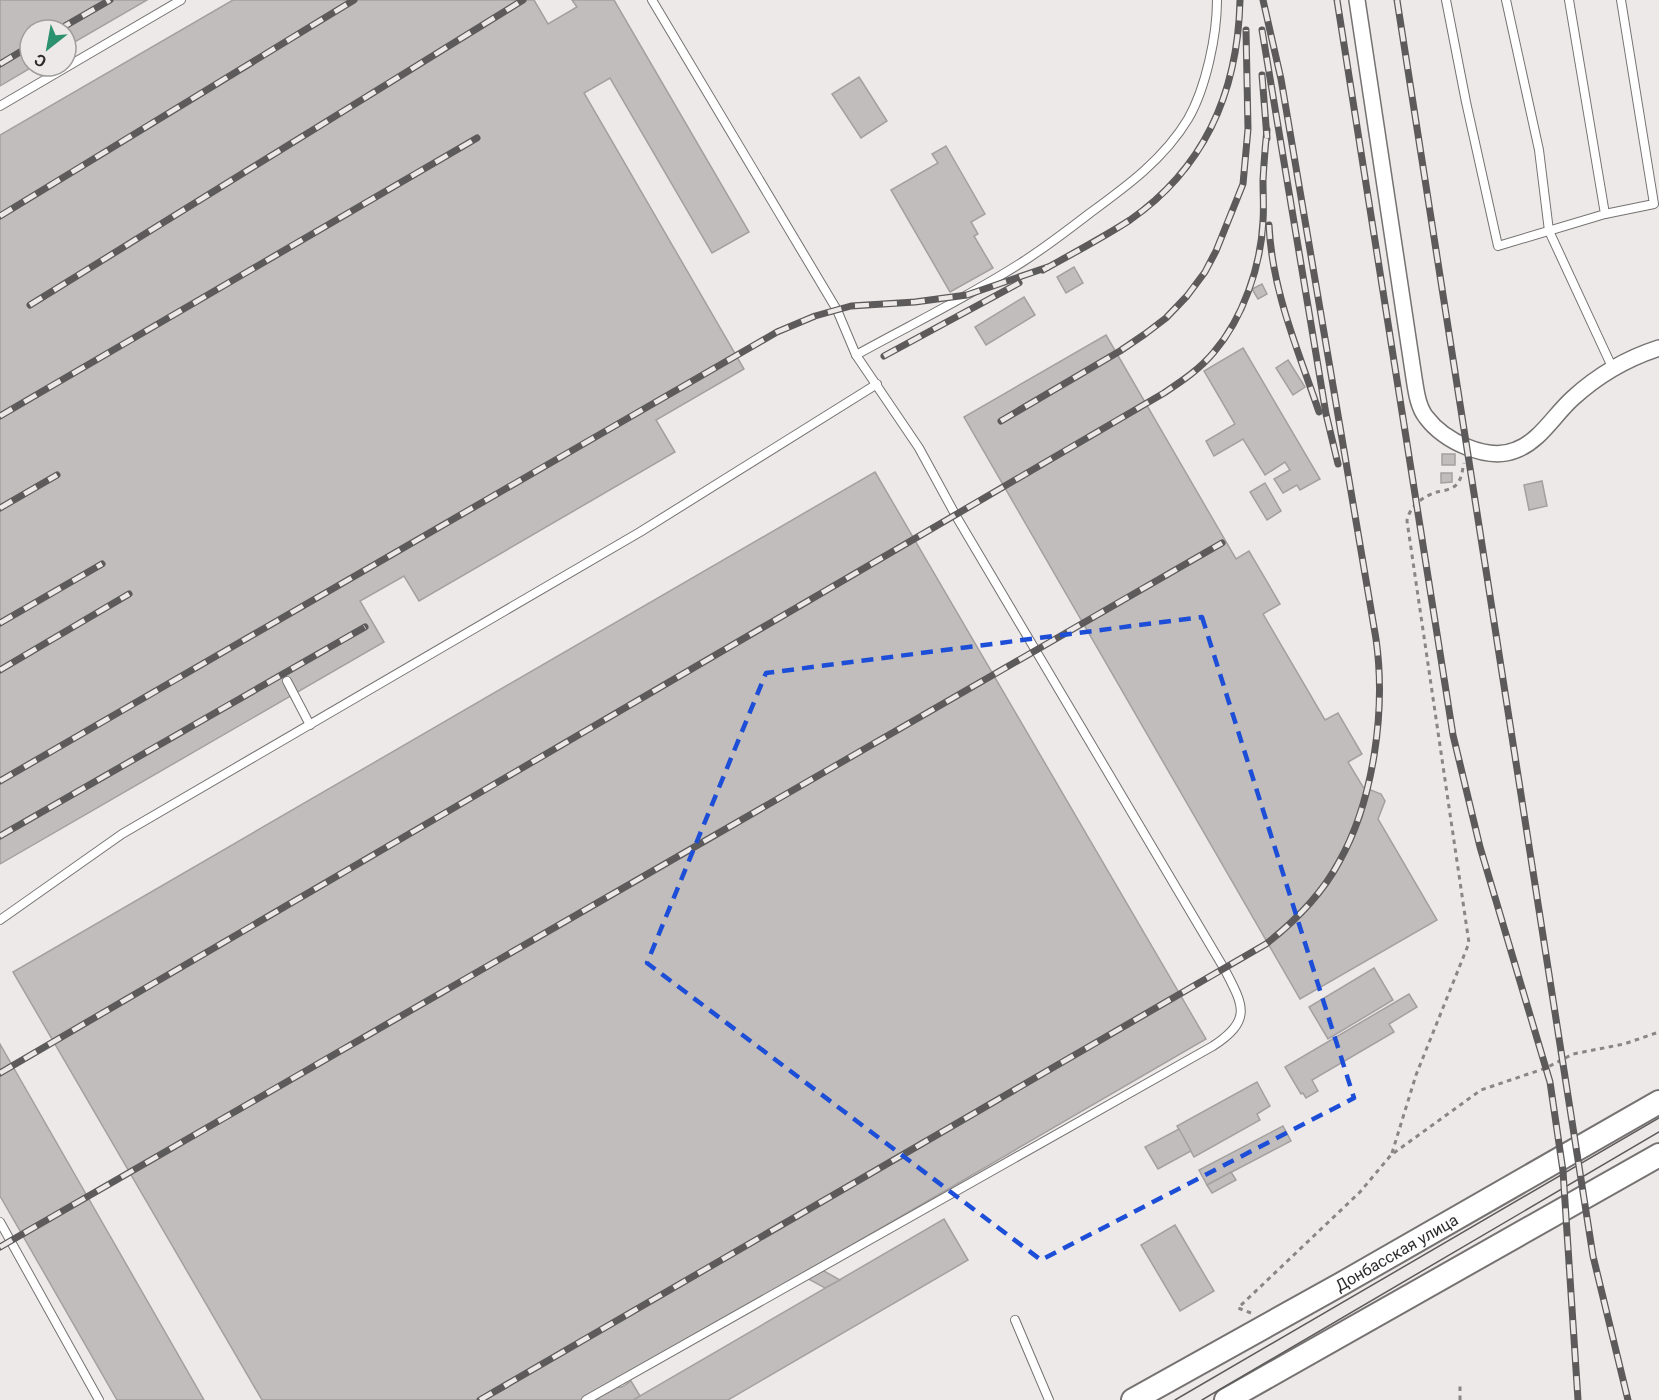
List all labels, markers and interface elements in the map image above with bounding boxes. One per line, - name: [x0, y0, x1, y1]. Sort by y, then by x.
- north arrow: [18, 18, 78, 78]
- text: С: [31, 50, 50, 71]
- street label: Донбасская улица: [1332, 1210, 1461, 1295]

